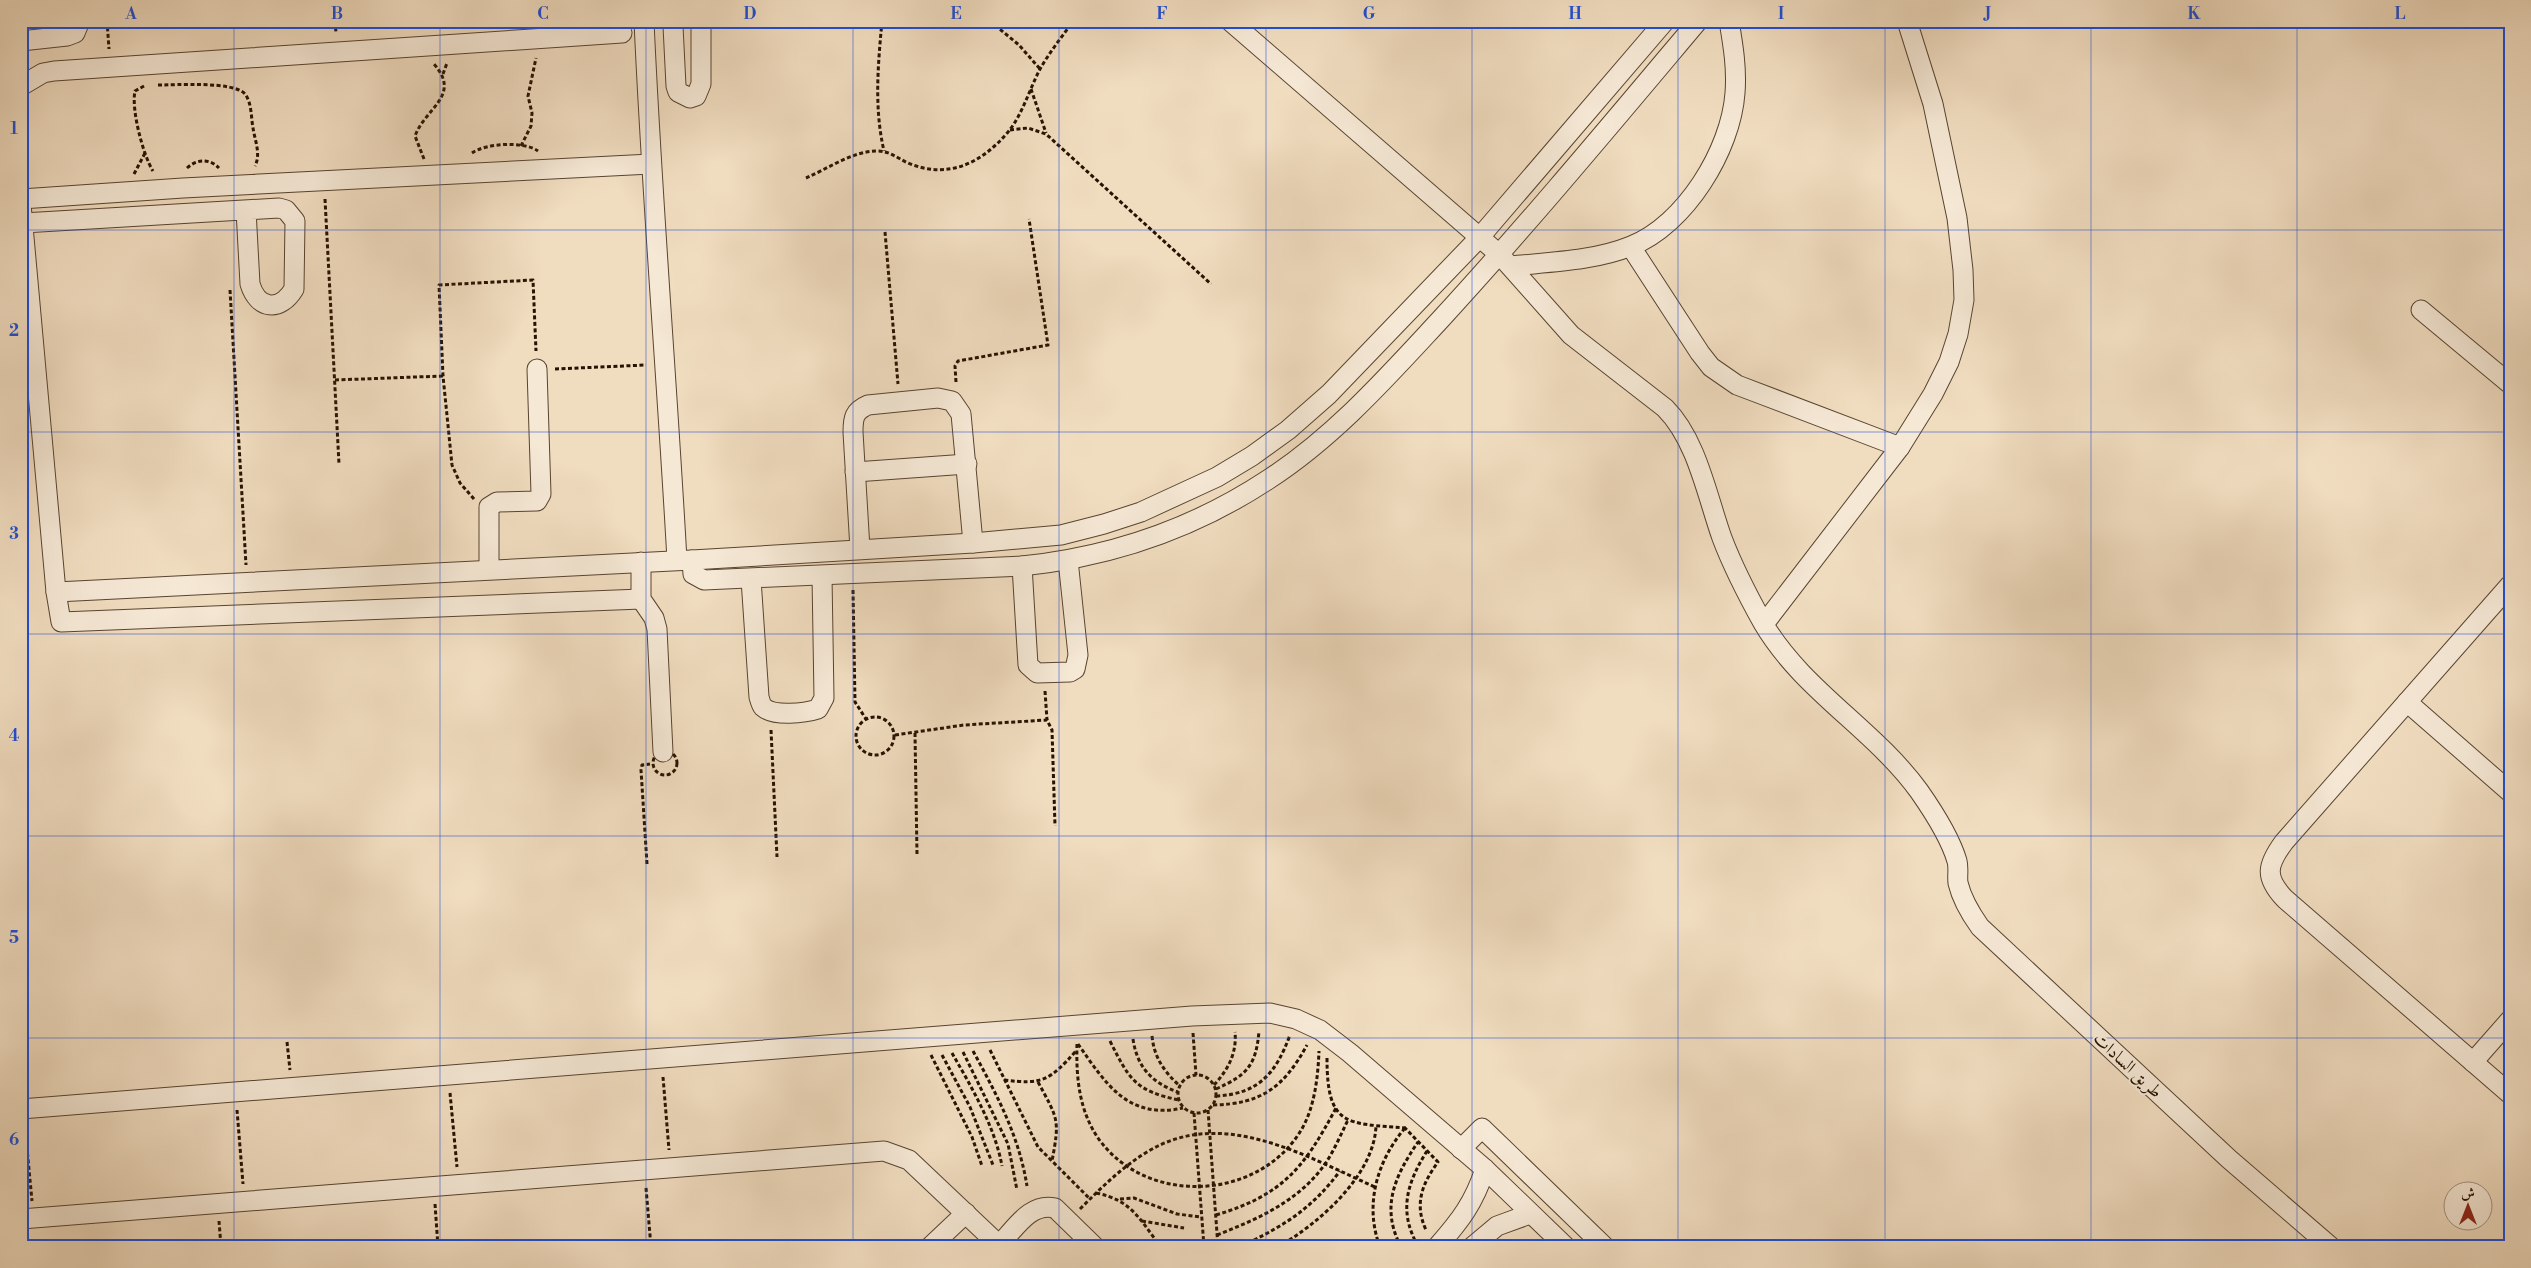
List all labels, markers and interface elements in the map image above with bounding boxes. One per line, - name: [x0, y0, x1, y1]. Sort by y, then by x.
- text: A: [124, 4, 137, 24]
- text: B: [331, 4, 343, 24]
- text: C: [537, 4, 549, 24]
- text: D: [744, 4, 757, 24]
- text: E: [950, 4, 962, 24]
- text: F: [1156, 4, 1168, 24]
- text: G: [1363, 4, 1376, 24]
- text: H: [1568, 4, 1582, 24]
- text: I: [1778, 4, 1784, 24]
- text: J: [1983, 4, 1991, 24]
- text: K: [2188, 4, 2202, 24]
- text: L: [2395, 4, 2406, 24]
- text: 1: [10, 119, 18, 139]
- text: 2: [9, 321, 19, 341]
- text: 3: [9, 524, 19, 544]
- text: 4: [9, 726, 20, 746]
- text: 5: [9, 928, 19, 948]
- street label: طريق السادات: [2088, 1027, 2167, 1103]
- text: 6: [9, 1130, 19, 1150]
- north arrow: [2444, 1180, 2494, 1230]
- text: ش: [2461, 1185, 2475, 1203]

